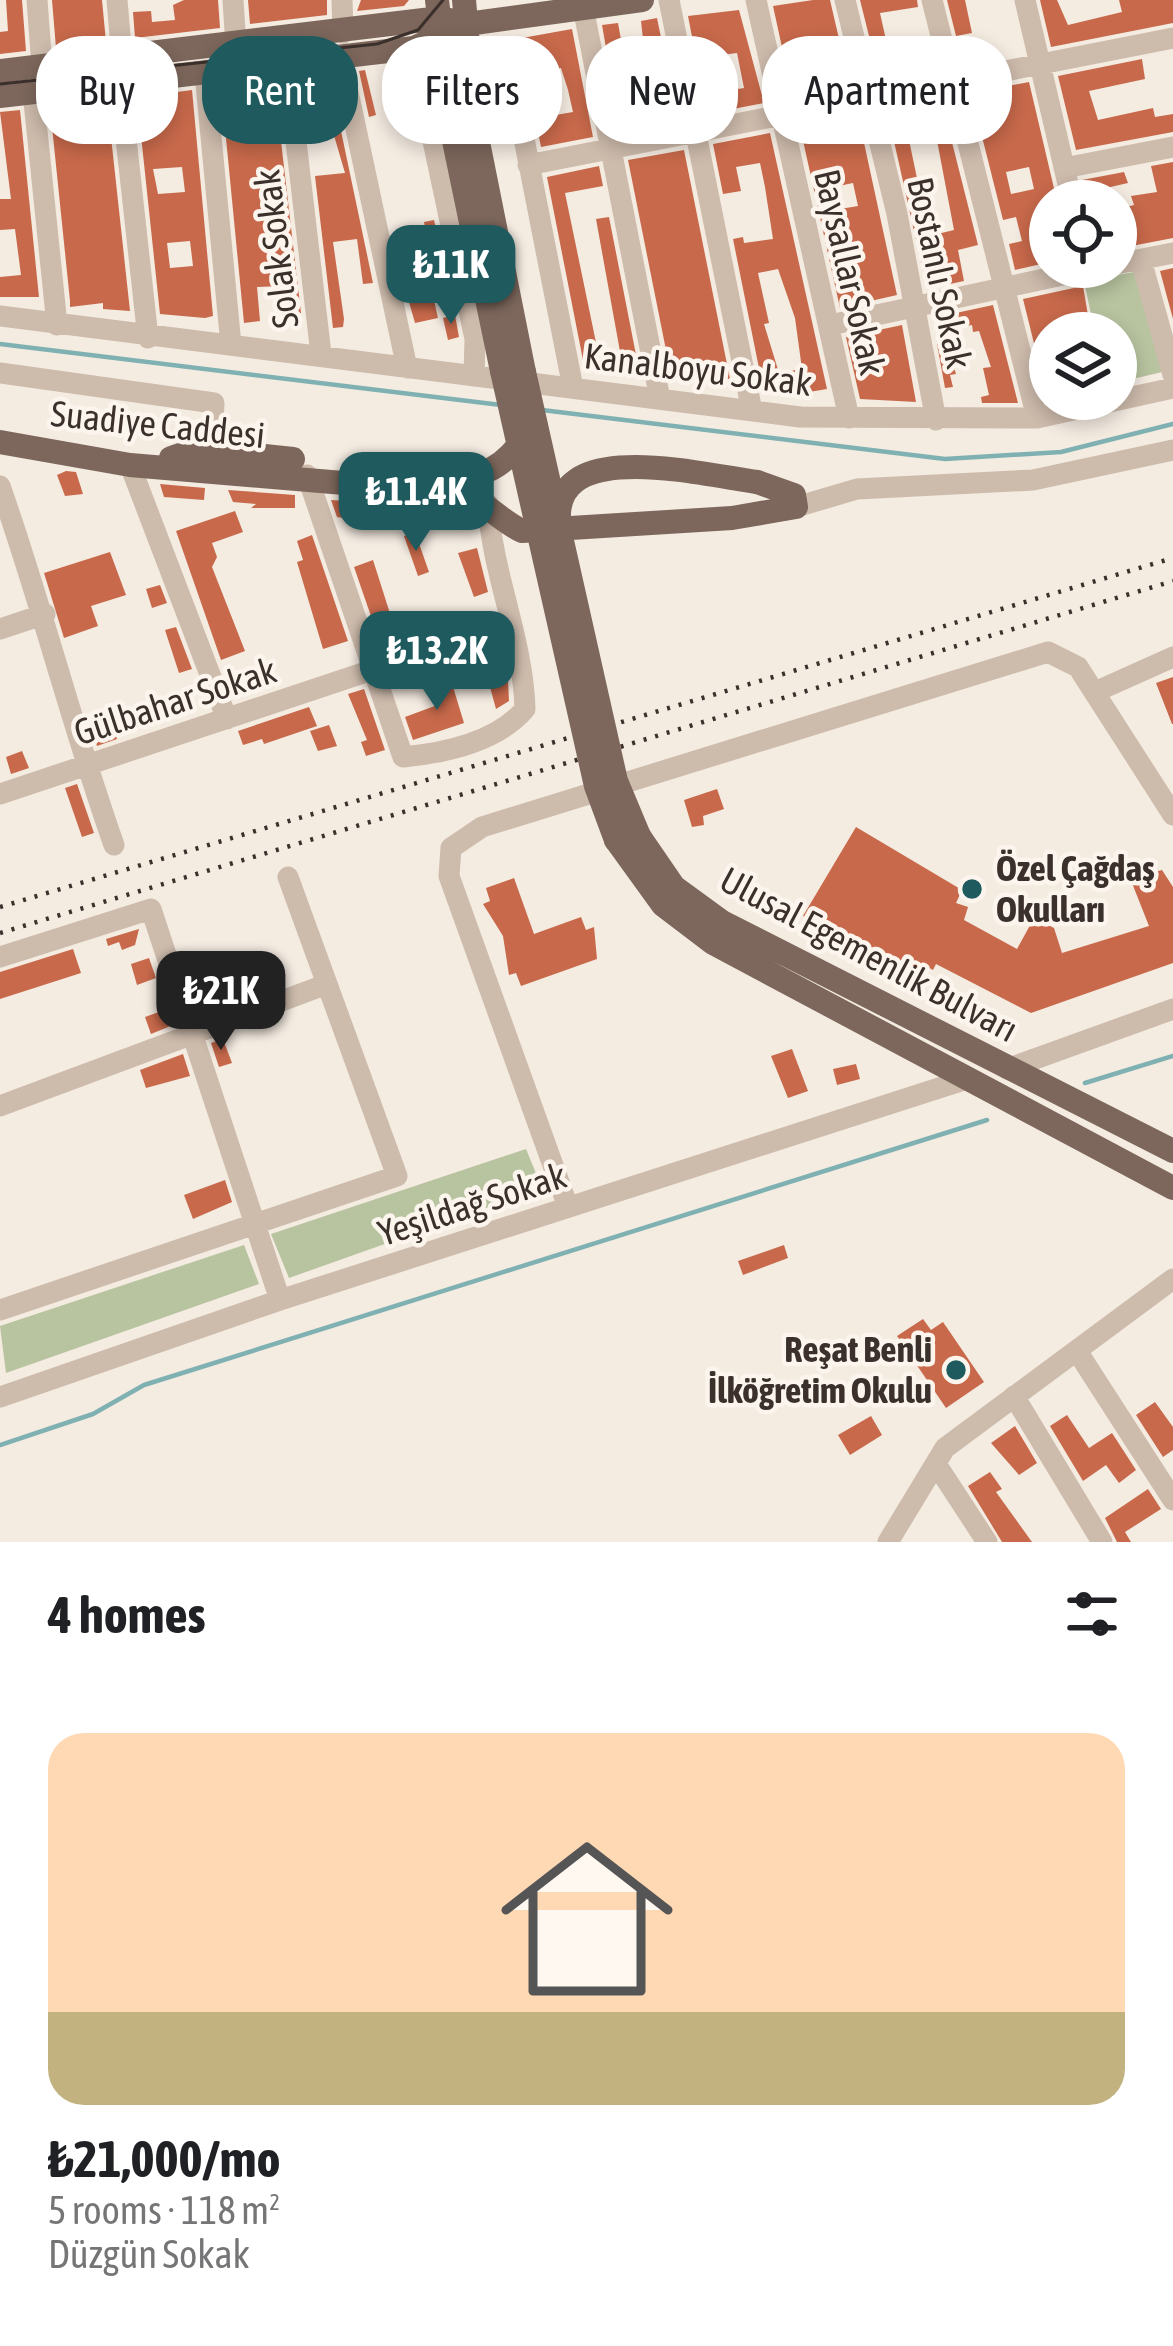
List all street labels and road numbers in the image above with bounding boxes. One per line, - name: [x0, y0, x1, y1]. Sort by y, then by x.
- street label: Baysallar Sokak: [806, 165, 894, 379]
- street label: Solak Sokak: [245, 167, 307, 331]
- street label: Bostanlı Sokak: [899, 174, 981, 373]
- street label: Kanalboyu Sokak: [582, 334, 814, 404]
- street label: Suadiye Caddesi: [49, 392, 267, 456]
- street label: Gülbahar Sokak: [69, 649, 282, 753]
- street label: Ulusal Egemenlik Bulvarı: [713, 858, 1025, 1050]
- street label: Yeşildağ Sokak: [373, 1154, 571, 1254]

